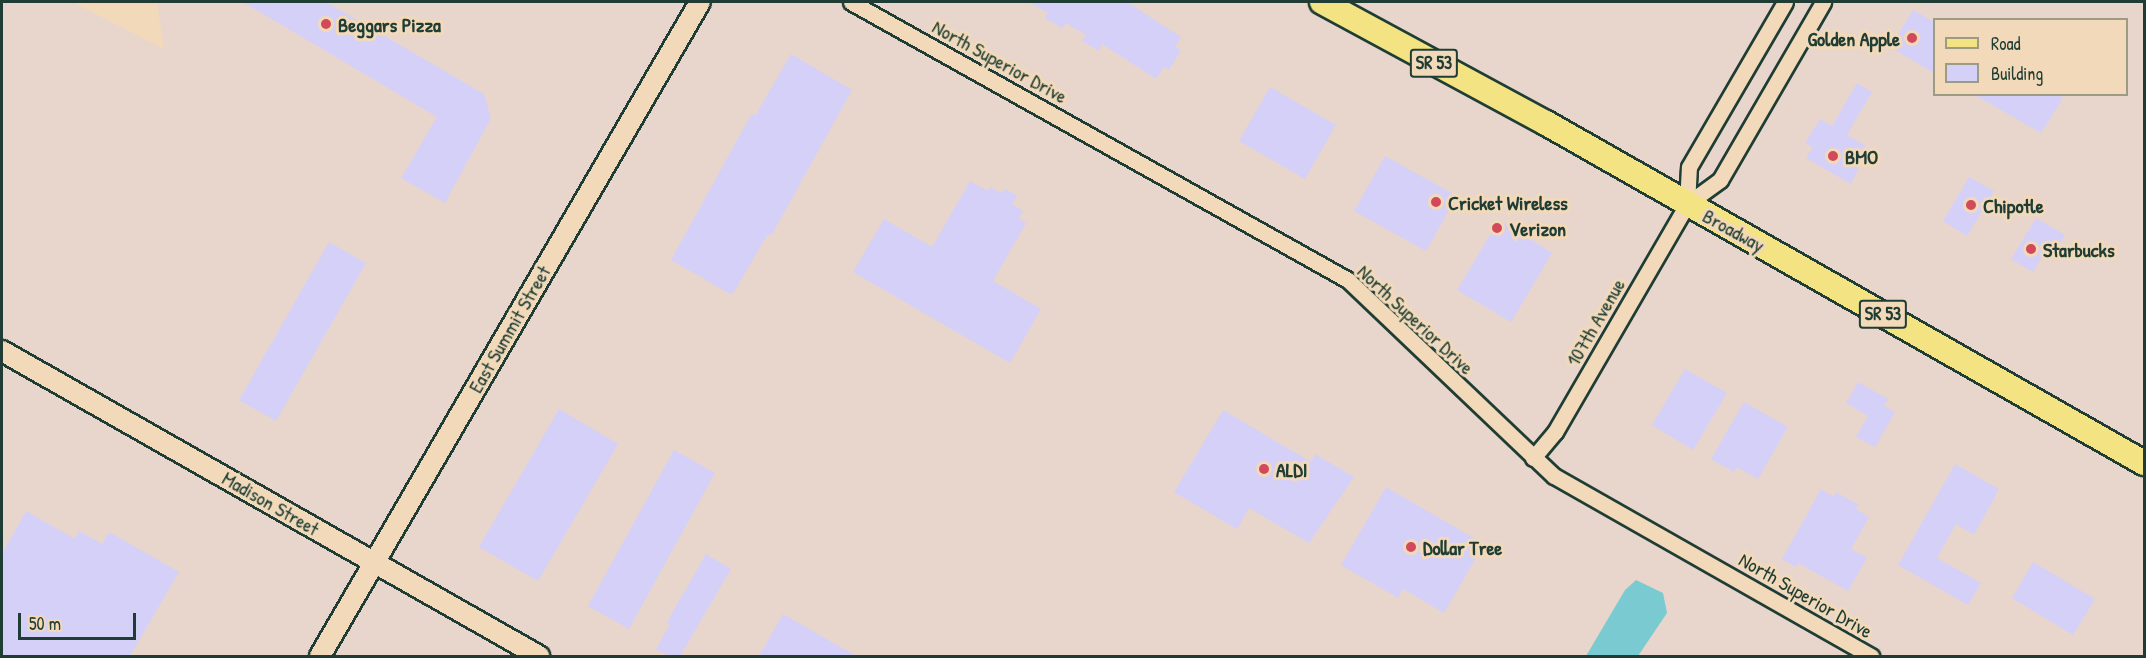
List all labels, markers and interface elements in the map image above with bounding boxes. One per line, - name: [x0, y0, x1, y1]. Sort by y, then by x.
- place label: Beggars Pizza: [338, 12, 441, 36]
- street label: North Superior Drive: [929, 14, 1071, 108]
- marker: Beggars Pizza: [319, 17, 333, 31]
- legend: [1933, 18, 2128, 96]
- place label: Golden Apple: [1807, 26, 1900, 50]
- marker: Golden Apple: [1905, 31, 1919, 45]
- text: Road: [1991, 31, 2021, 56]
- road number: SR 53: [1408, 48, 1460, 78]
- text: Building: [1991, 61, 2043, 86]
- place label: BMO: [1845, 144, 1878, 168]
- marker: BMO: [1826, 149, 1840, 163]
- place label: Cricket Wireless: [1448, 190, 1568, 214]
- place label: Chipotle: [1983, 193, 2044, 217]
- marker: Cricket Wireless: [1429, 195, 1443, 209]
- marker: Chipotle: [1964, 198, 1978, 212]
- street label: Broadway: [1699, 203, 1769, 257]
- place label: Verizon: [1509, 216, 1566, 240]
- marker: Verizon: [1490, 221, 1504, 235]
- place label: Starbucks: [2043, 237, 2115, 261]
- marker: Starbucks: [2024, 242, 2038, 256]
- street label: North Superior Drive: [1353, 259, 1479, 379]
- street label: East Summit Street: [463, 261, 555, 397]
- street label: 107th Avenue: [1560, 274, 1630, 370]
- road number: SR 53: [1858, 299, 1908, 329]
- place label: ALDI: [1276, 457, 1307, 481]
- marker: ALDI: [1257, 462, 1271, 476]
- street label: Madison Street: [218, 466, 324, 540]
- place label: Dollar Tree: [1423, 535, 1502, 559]
- marker: Dollar Tree: [1404, 540, 1418, 554]
- street label: North Superior Drive: [1735, 547, 1877, 643]
- scale bar: [21, 601, 140, 639]
- text: 50 m: [29, 611, 61, 636]

